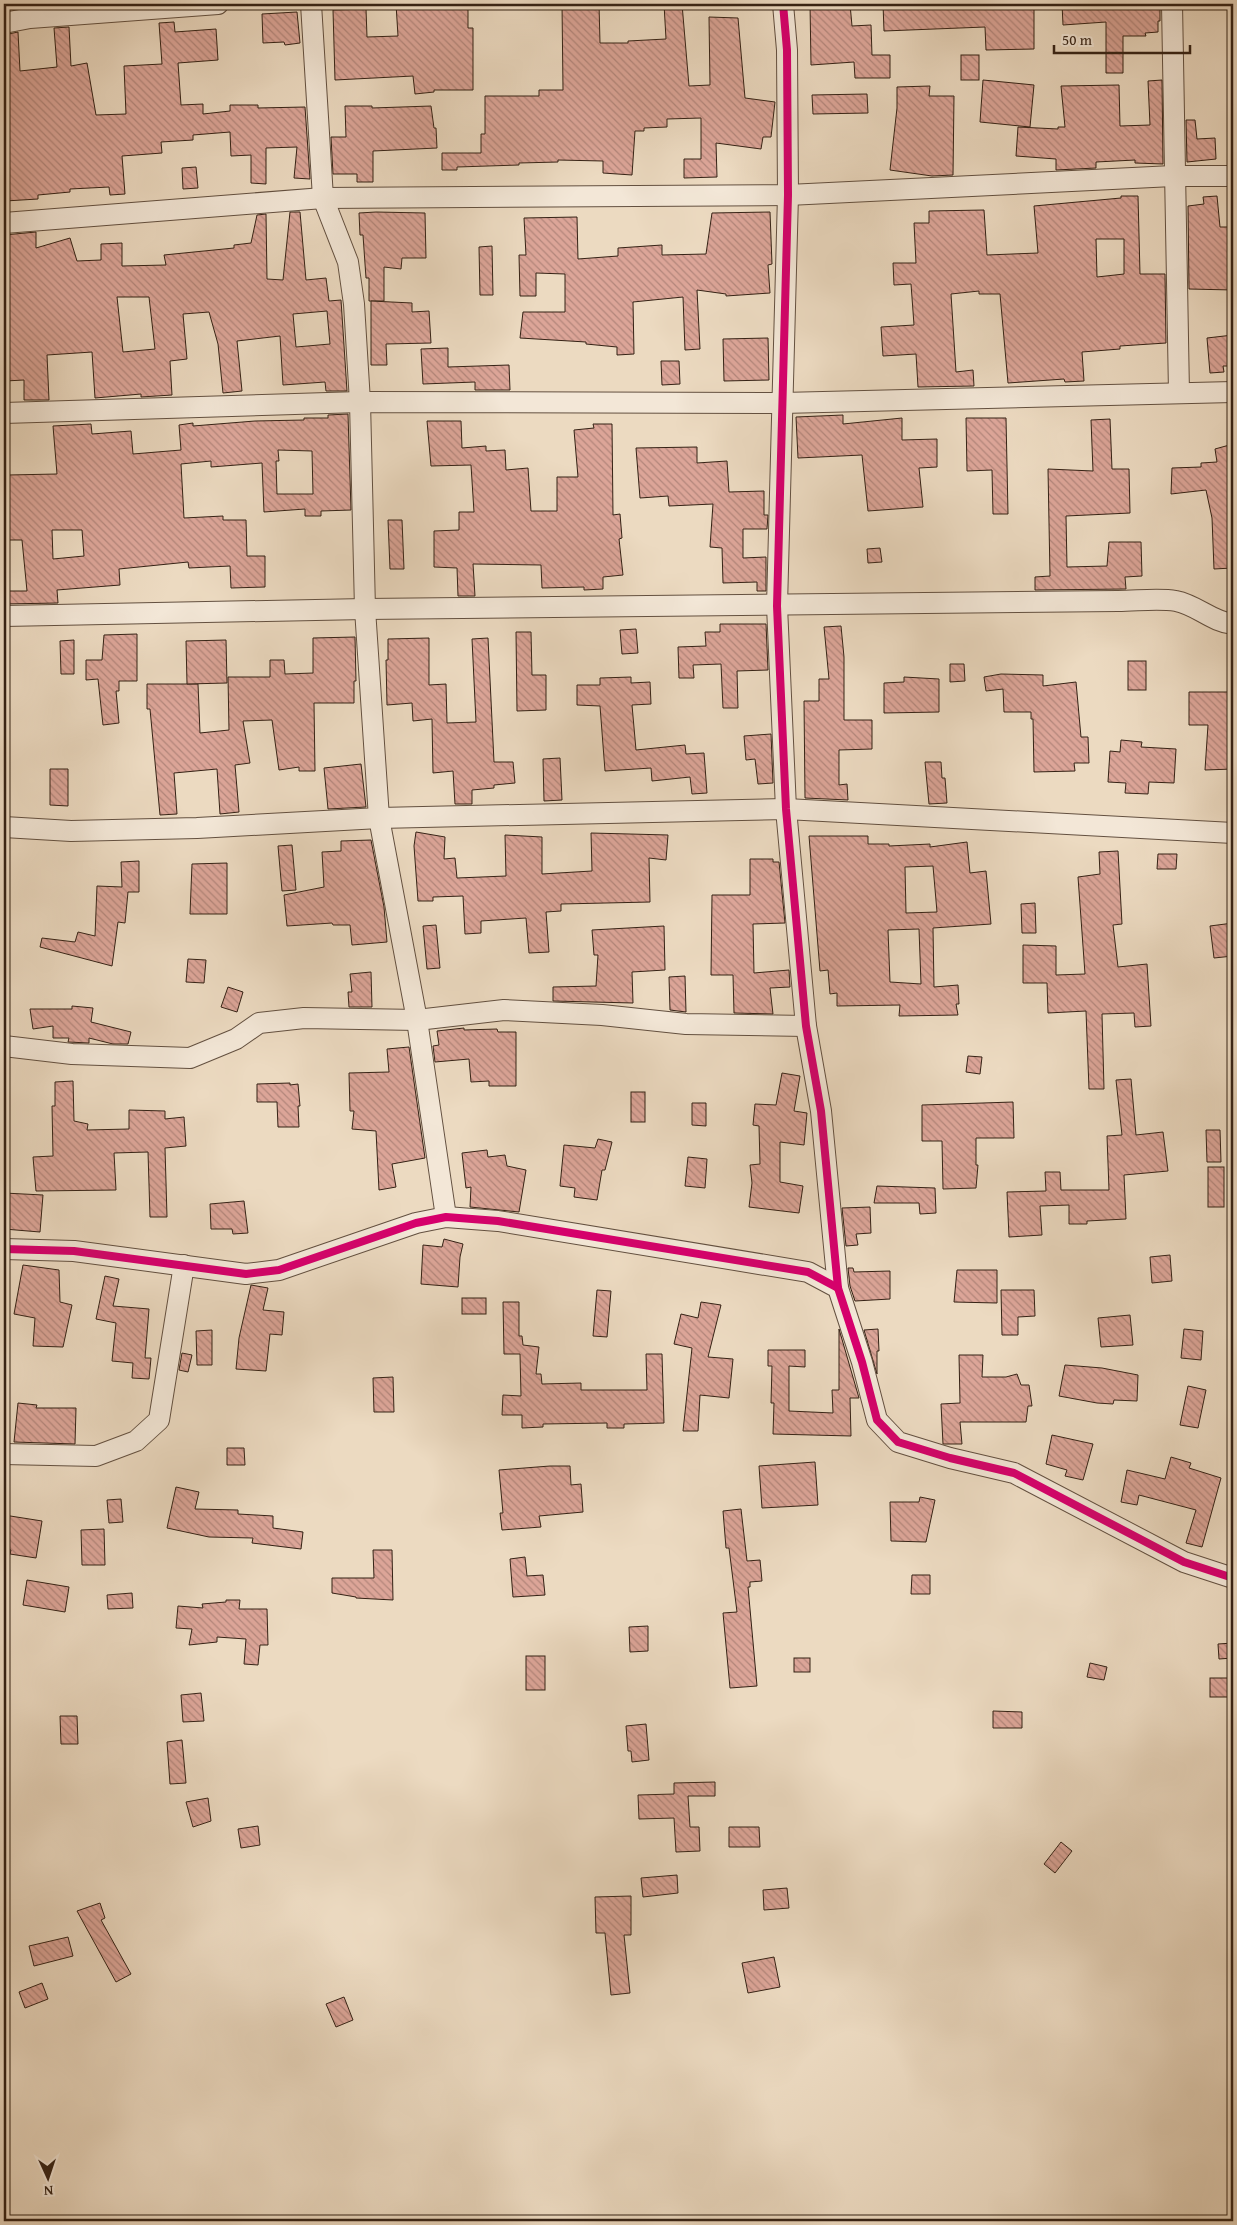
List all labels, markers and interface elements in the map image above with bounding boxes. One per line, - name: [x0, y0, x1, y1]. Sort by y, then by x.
- scale bar: [1054, 22, 1191, 54]
- text: 50 m: [1062, 29, 1093, 50]
- north arrow: [22, 2152, 72, 2202]
- text: N: [43, 2181, 54, 2201]

